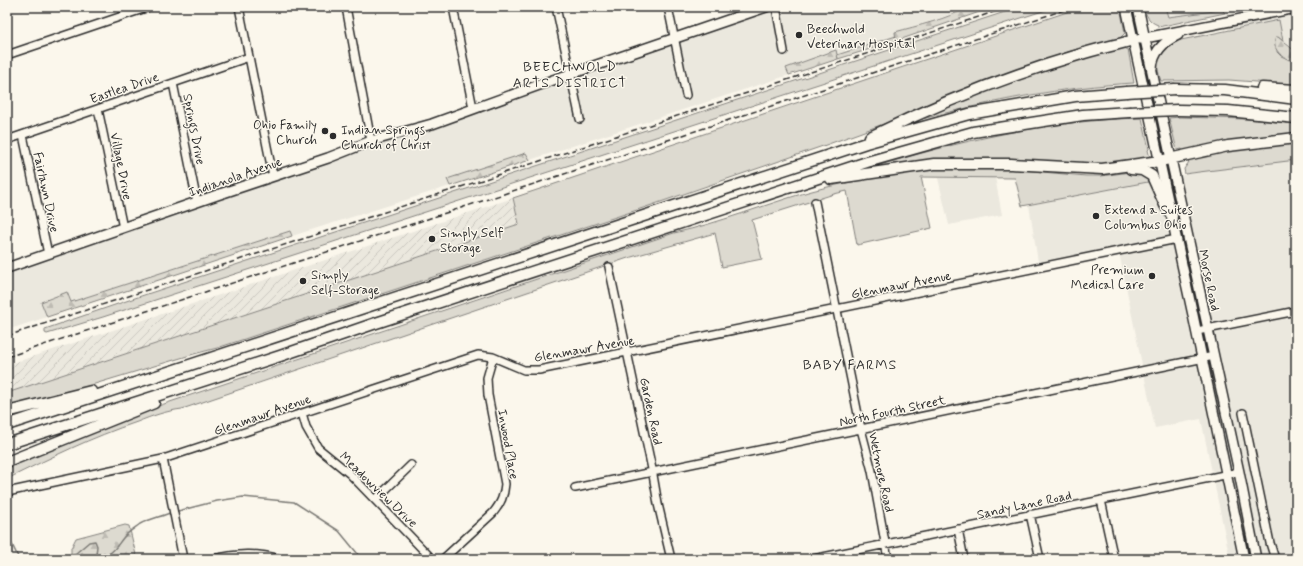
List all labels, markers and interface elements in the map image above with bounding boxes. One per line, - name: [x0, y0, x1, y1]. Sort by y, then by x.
- place label: Beechwold Veterinary Hospital: [807, 21, 915, 53]
- marker: Beechwold Veterinary Hospital: [794, 30, 804, 40]
- district label: BEECHWOLD ARTS DISTRICT: [513, 58, 627, 92]
- street label: Eastlea Drive: [88, 69, 161, 108]
- street label: Springs Drive: [176, 92, 209, 167]
- place label: Ohio Family Church: [253, 117, 317, 149]
- place label: Indian Springs Church of Christ: [341, 122, 431, 154]
- marker: Ohio Family Church: [320, 126, 330, 136]
- street label: Village Drive: [106, 131, 135, 201]
- marker: Indian Springs Church of Christ: [328, 131, 338, 141]
- street label: Fairlawn Drive: [29, 151, 62, 234]
- street label: Indianola Avenue: [187, 153, 284, 201]
- place label: Extend a Suites Columbus Ohio: [1104, 202, 1193, 234]
- marker: Extend a Suites Columbus Ohio: [1091, 211, 1101, 221]
- place label: Simply Self Storage: [440, 225, 504, 257]
- marker: Simply Self Storage: [427, 234, 437, 244]
- street label: Morse Road: [1194, 248, 1223, 313]
- place label: Premium Medical Care: [1071, 262, 1144, 294]
- place label: Simply Self-Storage: [311, 267, 380, 299]
- street label: Glenmawr Avenue: [850, 267, 953, 304]
- marker: Premium Medical Care: [1147, 271, 1157, 281]
- marker: Simply Self-Storage: [298, 276, 308, 286]
- street label: Glenmawr Avenue: [533, 332, 636, 367]
- district label: BABY FARMS: [803, 356, 897, 374]
- street label: Garden Road: [635, 376, 666, 447]
- street label: Glenmawr Avenue: [212, 391, 313, 440]
- street label: North Fourth Street: [838, 392, 947, 431]
- street label: Inwood Place: [493, 408, 522, 481]
- street label: Wetmore Road: [864, 431, 897, 514]
- street label: Meadowview Drive: [335, 448, 421, 532]
- street label: Sandy Lane Road: [975, 487, 1073, 524]

